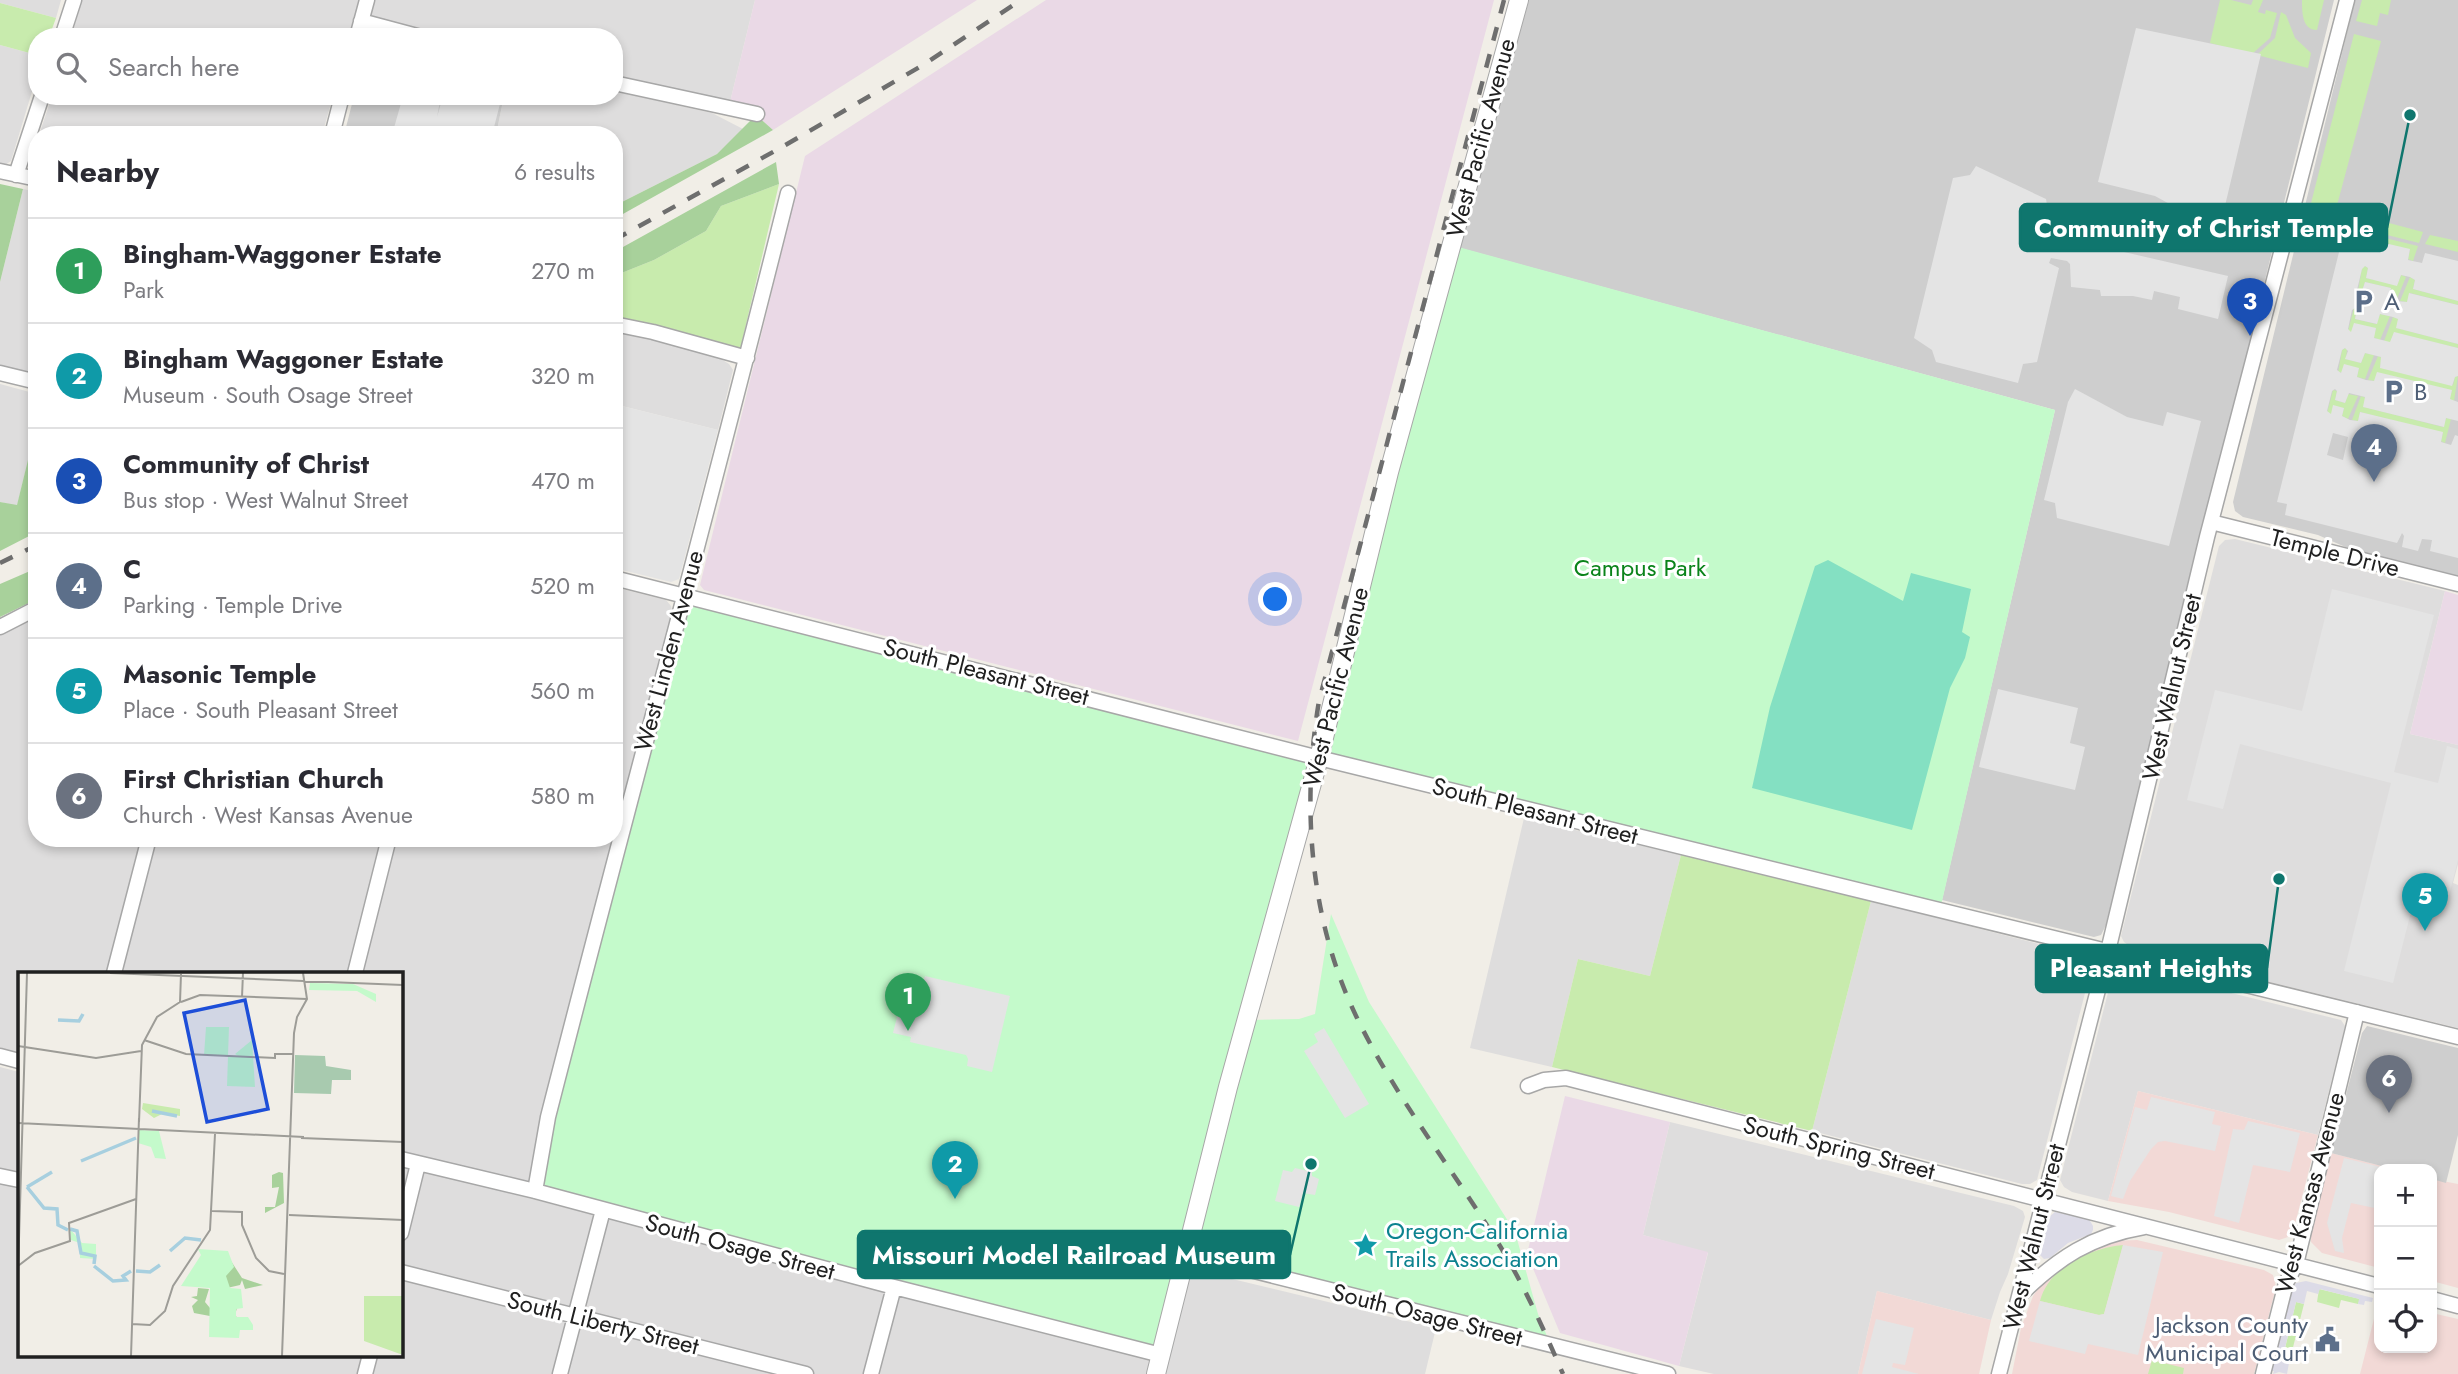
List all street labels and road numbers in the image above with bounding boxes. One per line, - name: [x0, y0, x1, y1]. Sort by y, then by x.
- street label: West Pacific Avenue: [1437, 34, 1524, 241]
- street label: Temple Drive: [2267, 520, 2403, 585]
- street label: West Linden Avenue: [625, 546, 712, 755]
- street label: West Pacific Avenue: [1294, 583, 1377, 791]
- street label: West Walnut Street: [2133, 590, 2210, 784]
- street label: South Pleasant Street: [879, 629, 1093, 714]
- street label: South Pleasant Street: [1428, 768, 1642, 853]
- street label: West Kansas Avenue: [2266, 1088, 2353, 1298]
- street label: South Spring Street: [1740, 1107, 1939, 1188]
- street label: West Walnut Street: [1993, 1140, 2074, 1334]
- street label: South Osage Street: [641, 1204, 839, 1289]
- street label: South Osage Street: [1328, 1274, 1526, 1355]
- street label: South Liberty Street: [504, 1282, 703, 1363]

